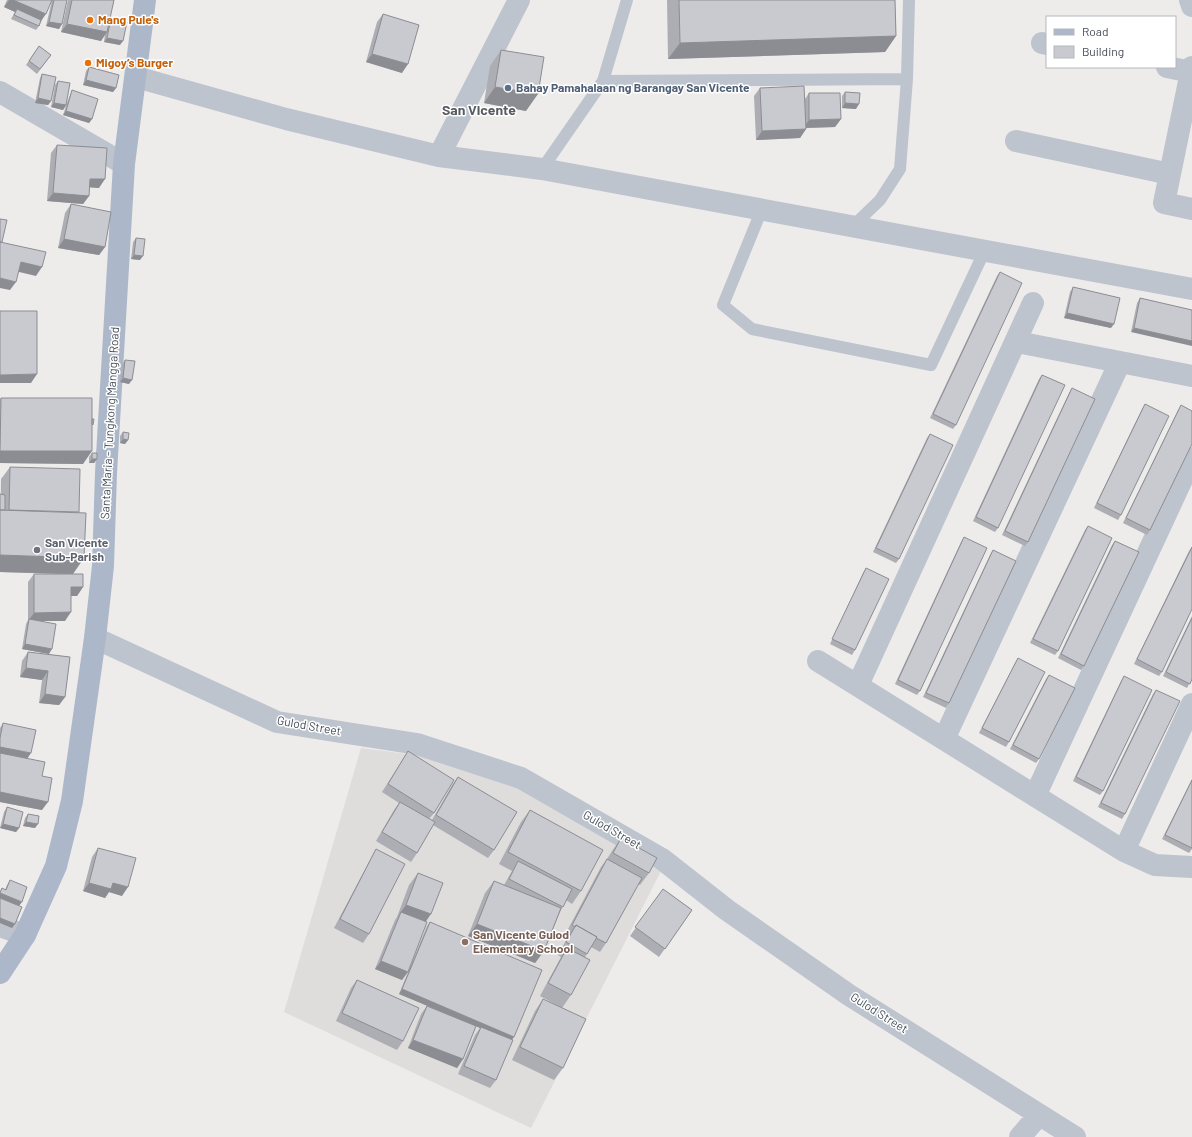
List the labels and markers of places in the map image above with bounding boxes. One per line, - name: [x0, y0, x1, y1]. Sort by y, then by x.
- place label: Mang Pule's: [98, 12, 159, 26]
- marker: Mang Pule's: [85, 15, 95, 25]
- place label: Migoy’s Burger: [96, 55, 173, 69]
- marker: Migoy’s Burger: [83, 58, 93, 68]
- place label: Bahay Pamahalaan ng Barangay San Vicente: [516, 80, 750, 94]
- marker: Bahay Pamahalaan ng Barangay San Vicente: [503, 83, 513, 93]
- place label: San Vicente Sub-Parish: [45, 535, 109, 563]
- marker: San Vicente Sub-Parish: [32, 545, 42, 555]
- place label: San Vicente Gulod Elementary School: [473, 927, 573, 955]
- marker: San Vicente Gulod Elementary School: [460, 937, 470, 947]

